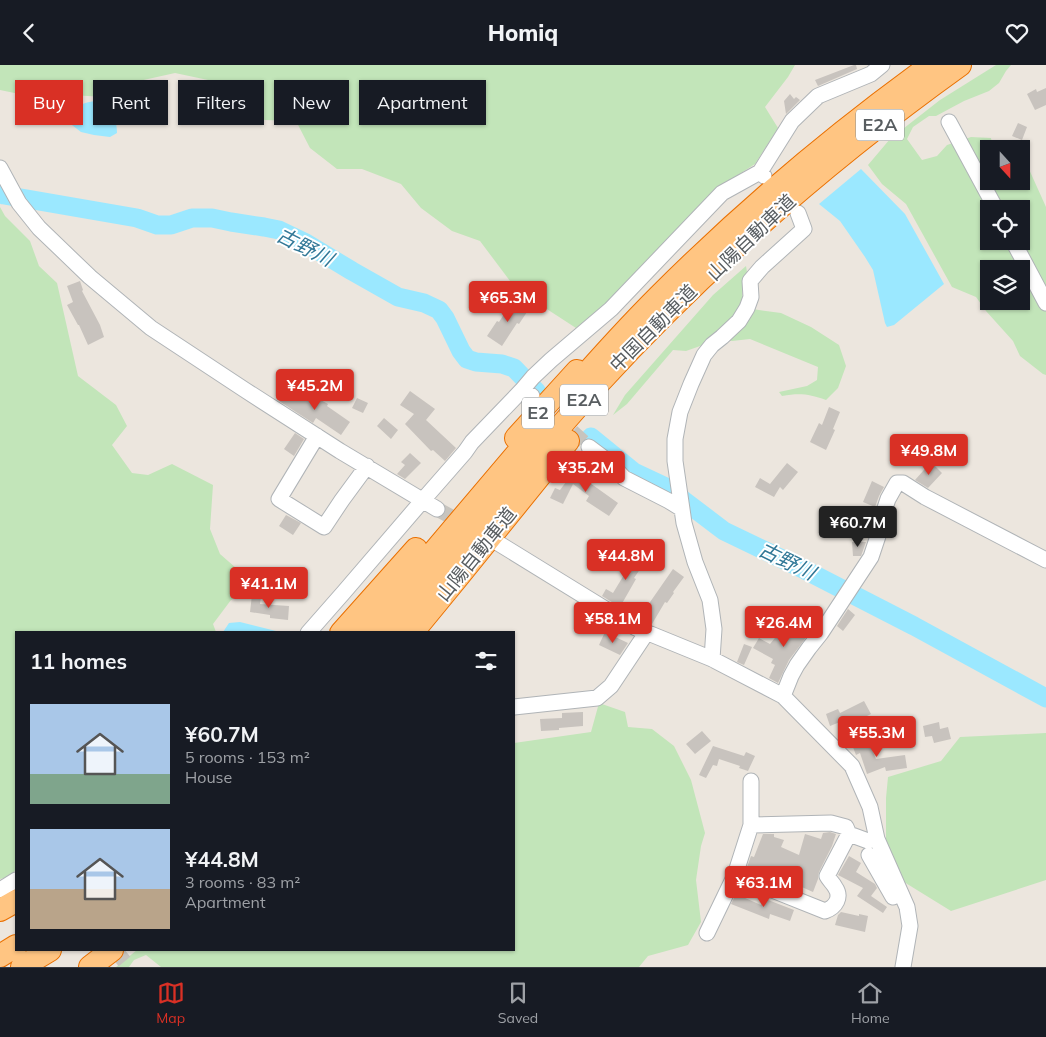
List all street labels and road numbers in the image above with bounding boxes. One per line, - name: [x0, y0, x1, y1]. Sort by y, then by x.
- road number: E2A: [856, 109, 904, 141]
- street label: 山陽自動車道: [702, 189, 800, 285]
- street label: 中国自動車道: [604, 279, 702, 377]
- road number: E2A: [560, 385, 608, 415]
- road number: E2: [522, 397, 554, 428]
- street label: 山陽自動車道: [431, 502, 521, 606]

